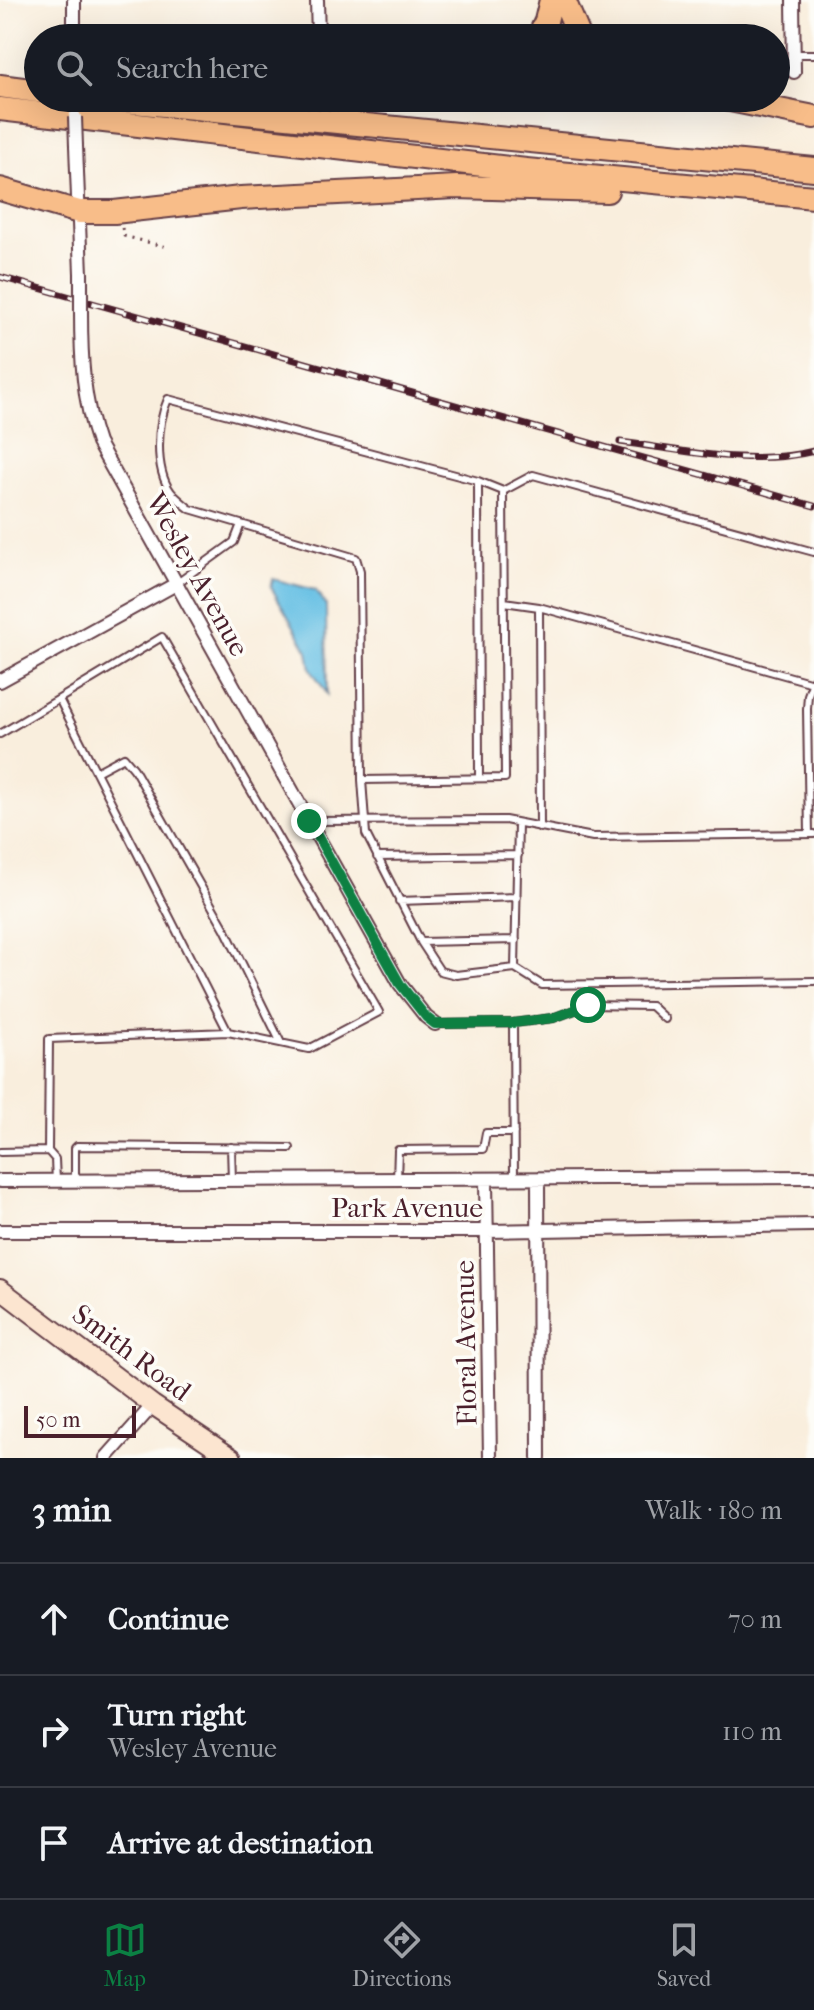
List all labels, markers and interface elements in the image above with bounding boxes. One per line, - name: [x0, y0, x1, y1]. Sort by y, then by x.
- search box: [24, 24, 790, 112]
- icon: search: [52, 46, 96, 90]
- text: Search here: [116, 51, 268, 86]
- street label: Wesley Avenue: [139, 486, 256, 662]
- route end: [291, 803, 327, 839]
- route start: [570, 987, 606, 1023]
- street label: Park Avenue: [331, 1191, 483, 1224]
- street label: Floral Avenue: [448, 1260, 483, 1426]
- street label: Smith Road: [66, 1297, 198, 1408]
- scale bar: [24, 1402, 136, 1438]
- text: 50 m: [36, 1407, 81, 1433]
- text: 3 min: [32, 1490, 111, 1530]
- text: Walk · 180 m: [645, 1495, 782, 1526]
- icon: ahead: [32, 1597, 76, 1641]
- text: Continue: [108, 1602, 229, 1637]
- text: 70 m: [728, 1604, 782, 1635]
- text: Turn right: [108, 1698, 246, 1733]
- icon: right: [32, 1709, 76, 1753]
- text: 110 m: [722, 1716, 782, 1747]
- text: Wesley Avenue: [108, 1733, 277, 1764]
- icon: arrive: [32, 1821, 76, 1865]
- text: Arrive at destination: [108, 1826, 373, 1861]
- tab: Map: [103, 1918, 147, 1992]
- tab: Directions: [352, 1918, 451, 1992]
- tab: Saved: [657, 1918, 711, 1992]

